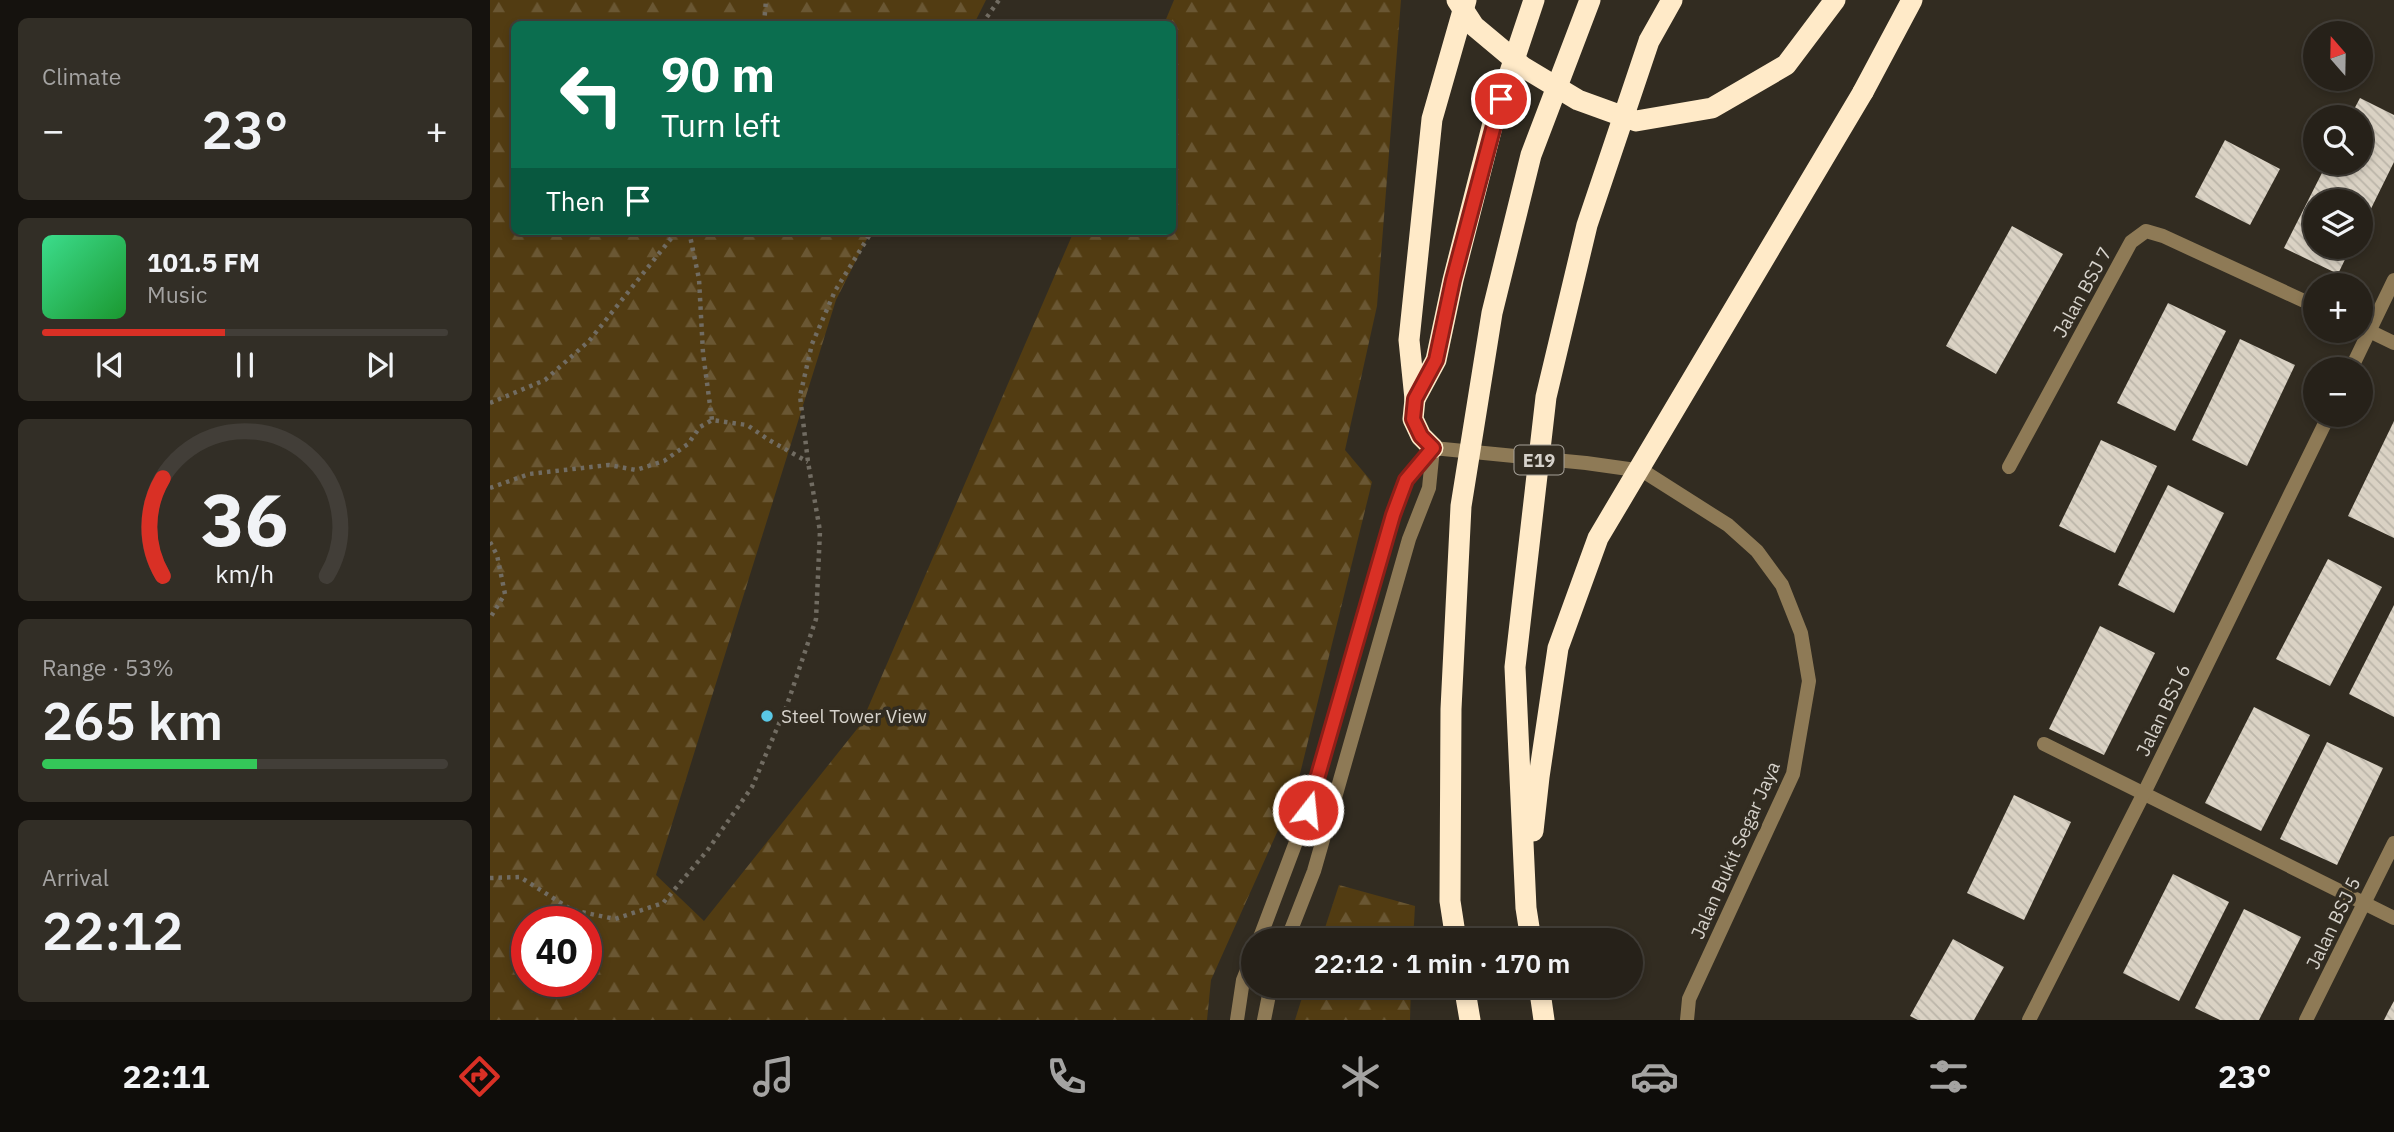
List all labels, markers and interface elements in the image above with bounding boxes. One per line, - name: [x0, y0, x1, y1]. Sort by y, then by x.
- north arrow: [2303, 21, 2373, 91]
- map controls: [2303, 21, 2373, 427]
- text: 90 m: [661, 42, 775, 105]
- icon: left: [546, 49, 637, 140]
- text: Climate: [42, 61, 121, 91]
- pin: [1471, 69, 1531, 129]
- icon: arrive: [1482, 80, 1520, 118]
- text: 23°: [202, 96, 288, 163]
- text: Turn left: [661, 104, 781, 146]
- text: −: [42, 105, 65, 154]
- text: +: [425, 105, 448, 154]
- button: search: [2303, 105, 2373, 175]
- icon: arrive: [619, 182, 657, 220]
- text: Then: [546, 184, 605, 218]
- button: layers: [2303, 189, 2373, 259]
- street label: Jalan BSJ 7: [2047, 243, 2117, 341]
- text: 101.5 FM: [147, 245, 260, 279]
- button: +: [2303, 273, 2373, 343]
- text: Music: [147, 279, 207, 309]
- icon: previous: [91, 346, 129, 384]
- icon: pause: [226, 346, 264, 384]
- icon: next: [361, 346, 399, 384]
- button: −: [2303, 357, 2373, 427]
- road number: E19: [1514, 446, 1564, 474]
- text: 36: [201, 471, 289, 566]
- text: km/h: [216, 557, 274, 590]
- text: Range · 53%: [42, 652, 174, 682]
- street label: Jalan BSJ 6: [2130, 660, 2196, 760]
- text: 265 km: [42, 687, 223, 754]
- place label: Steel Tower View: [781, 704, 927, 728]
- marker: Steel Tower View: [759, 708, 775, 724]
- street label: Jalan Bukit Segar Jaya: [1685, 758, 1785, 942]
- position arrow: [1271, 773, 1345, 847]
- text: Arrival: [42, 862, 109, 892]
- street label: Jalan BSJ 5: [2300, 873, 2366, 973]
- text: 22:12: [42, 897, 183, 964]
- speed limit sign: 40: [511, 906, 602, 997]
- text: 22:12 · 1 min · 170 m: [1314, 946, 1570, 980]
- icon: directions: [455, 1052, 504, 1101]
- icon: music: [749, 1052, 798, 1101]
- icon: phone: [1042, 1052, 1091, 1101]
- icon: climate: [1336, 1052, 1385, 1101]
- icon: car: [1630, 1052, 1679, 1101]
- icon: filters: [1924, 1052, 1973, 1101]
- text: 22:11: [122, 1055, 210, 1097]
- text: 23°: [2218, 1055, 2272, 1097]

